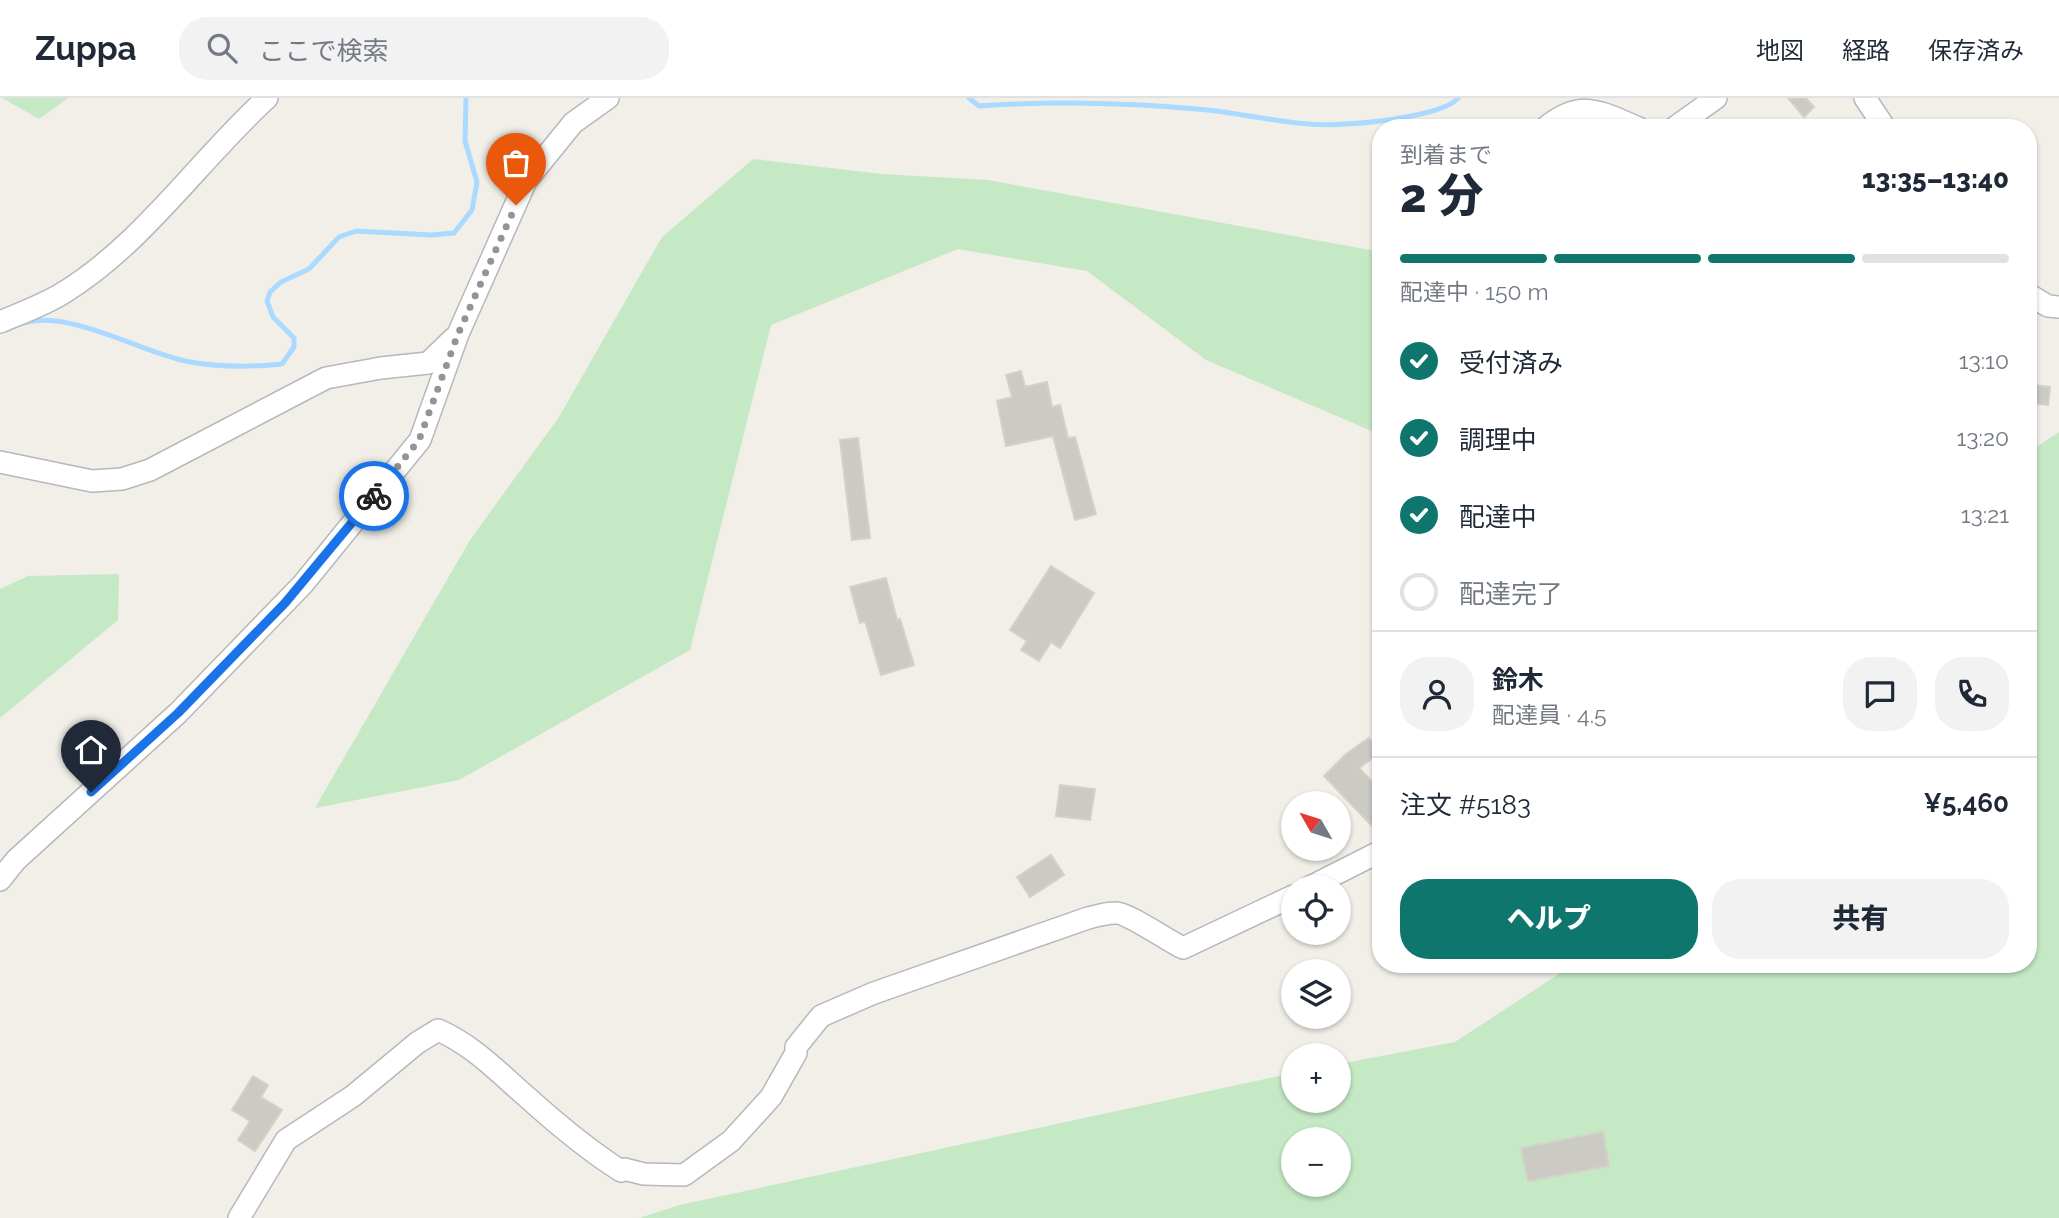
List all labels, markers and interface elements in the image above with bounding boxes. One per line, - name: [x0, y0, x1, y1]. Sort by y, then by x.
- search box: [179, 17, 669, 80]
- text: Zuppa: [35, 29, 137, 68]
- icon: search: [203, 29, 241, 67]
- text: ここで検索: [259, 36, 389, 66]
- text: 地図: [1756, 36, 1804, 65]
- text: 経路: [1842, 36, 1890, 65]
- text: 保存済み: [1928, 36, 2024, 65]
- pin: [486, 133, 546, 205]
- text: 到着まで: [1400, 141, 1492, 168]
- icon: bag: [497, 144, 535, 182]
- text: 13:35–13:40: [1862, 164, 2009, 194]
- text: 2 分: [1400, 169, 1483, 223]
- text: 配達中 · 150 m: [1400, 278, 1549, 305]
- icon: check: [1400, 342, 1438, 380]
- text: 13:10: [1959, 347, 2009, 374]
- text: 受付済み: [1459, 348, 1563, 378]
- icon: check: [1400, 419, 1438, 457]
- text: 13:20: [1956, 424, 2009, 451]
- text: 調理中: [1459, 425, 1537, 455]
- courier: [339, 461, 409, 531]
- icon: bike: [355, 477, 393, 515]
- icon: check: [1400, 496, 1438, 534]
- text: 13:21: [1961, 501, 2009, 528]
- text: 配達中: [1459, 502, 1537, 532]
- text: 配達完了: [1459, 579, 1563, 609]
- button: person: [1400, 657, 1474, 731]
- button: chat: [1843, 657, 1917, 731]
- button: phone: [1935, 657, 2009, 731]
- text: 鈴木: [1492, 665, 1544, 695]
- text: 配達員 · 4.5: [1492, 701, 1607, 728]
- pin: [61, 720, 121, 792]
- icon: home: [72, 731, 110, 769]
- text: ¥5,460: [1923, 788, 2009, 818]
- text: 注文 #5183: [1400, 790, 1531, 820]
- north arrow: [1281, 791, 1351, 861]
- map controls: [1281, 791, 1351, 1197]
- button: locate: [1281, 875, 1351, 945]
- button: ヘルプ: [1400, 879, 1698, 959]
- button: 共有: [1712, 879, 2009, 959]
- button: layers: [1281, 959, 1351, 1029]
- button: +: [1281, 1043, 1351, 1113]
- button: −: [1281, 1127, 1351, 1197]

